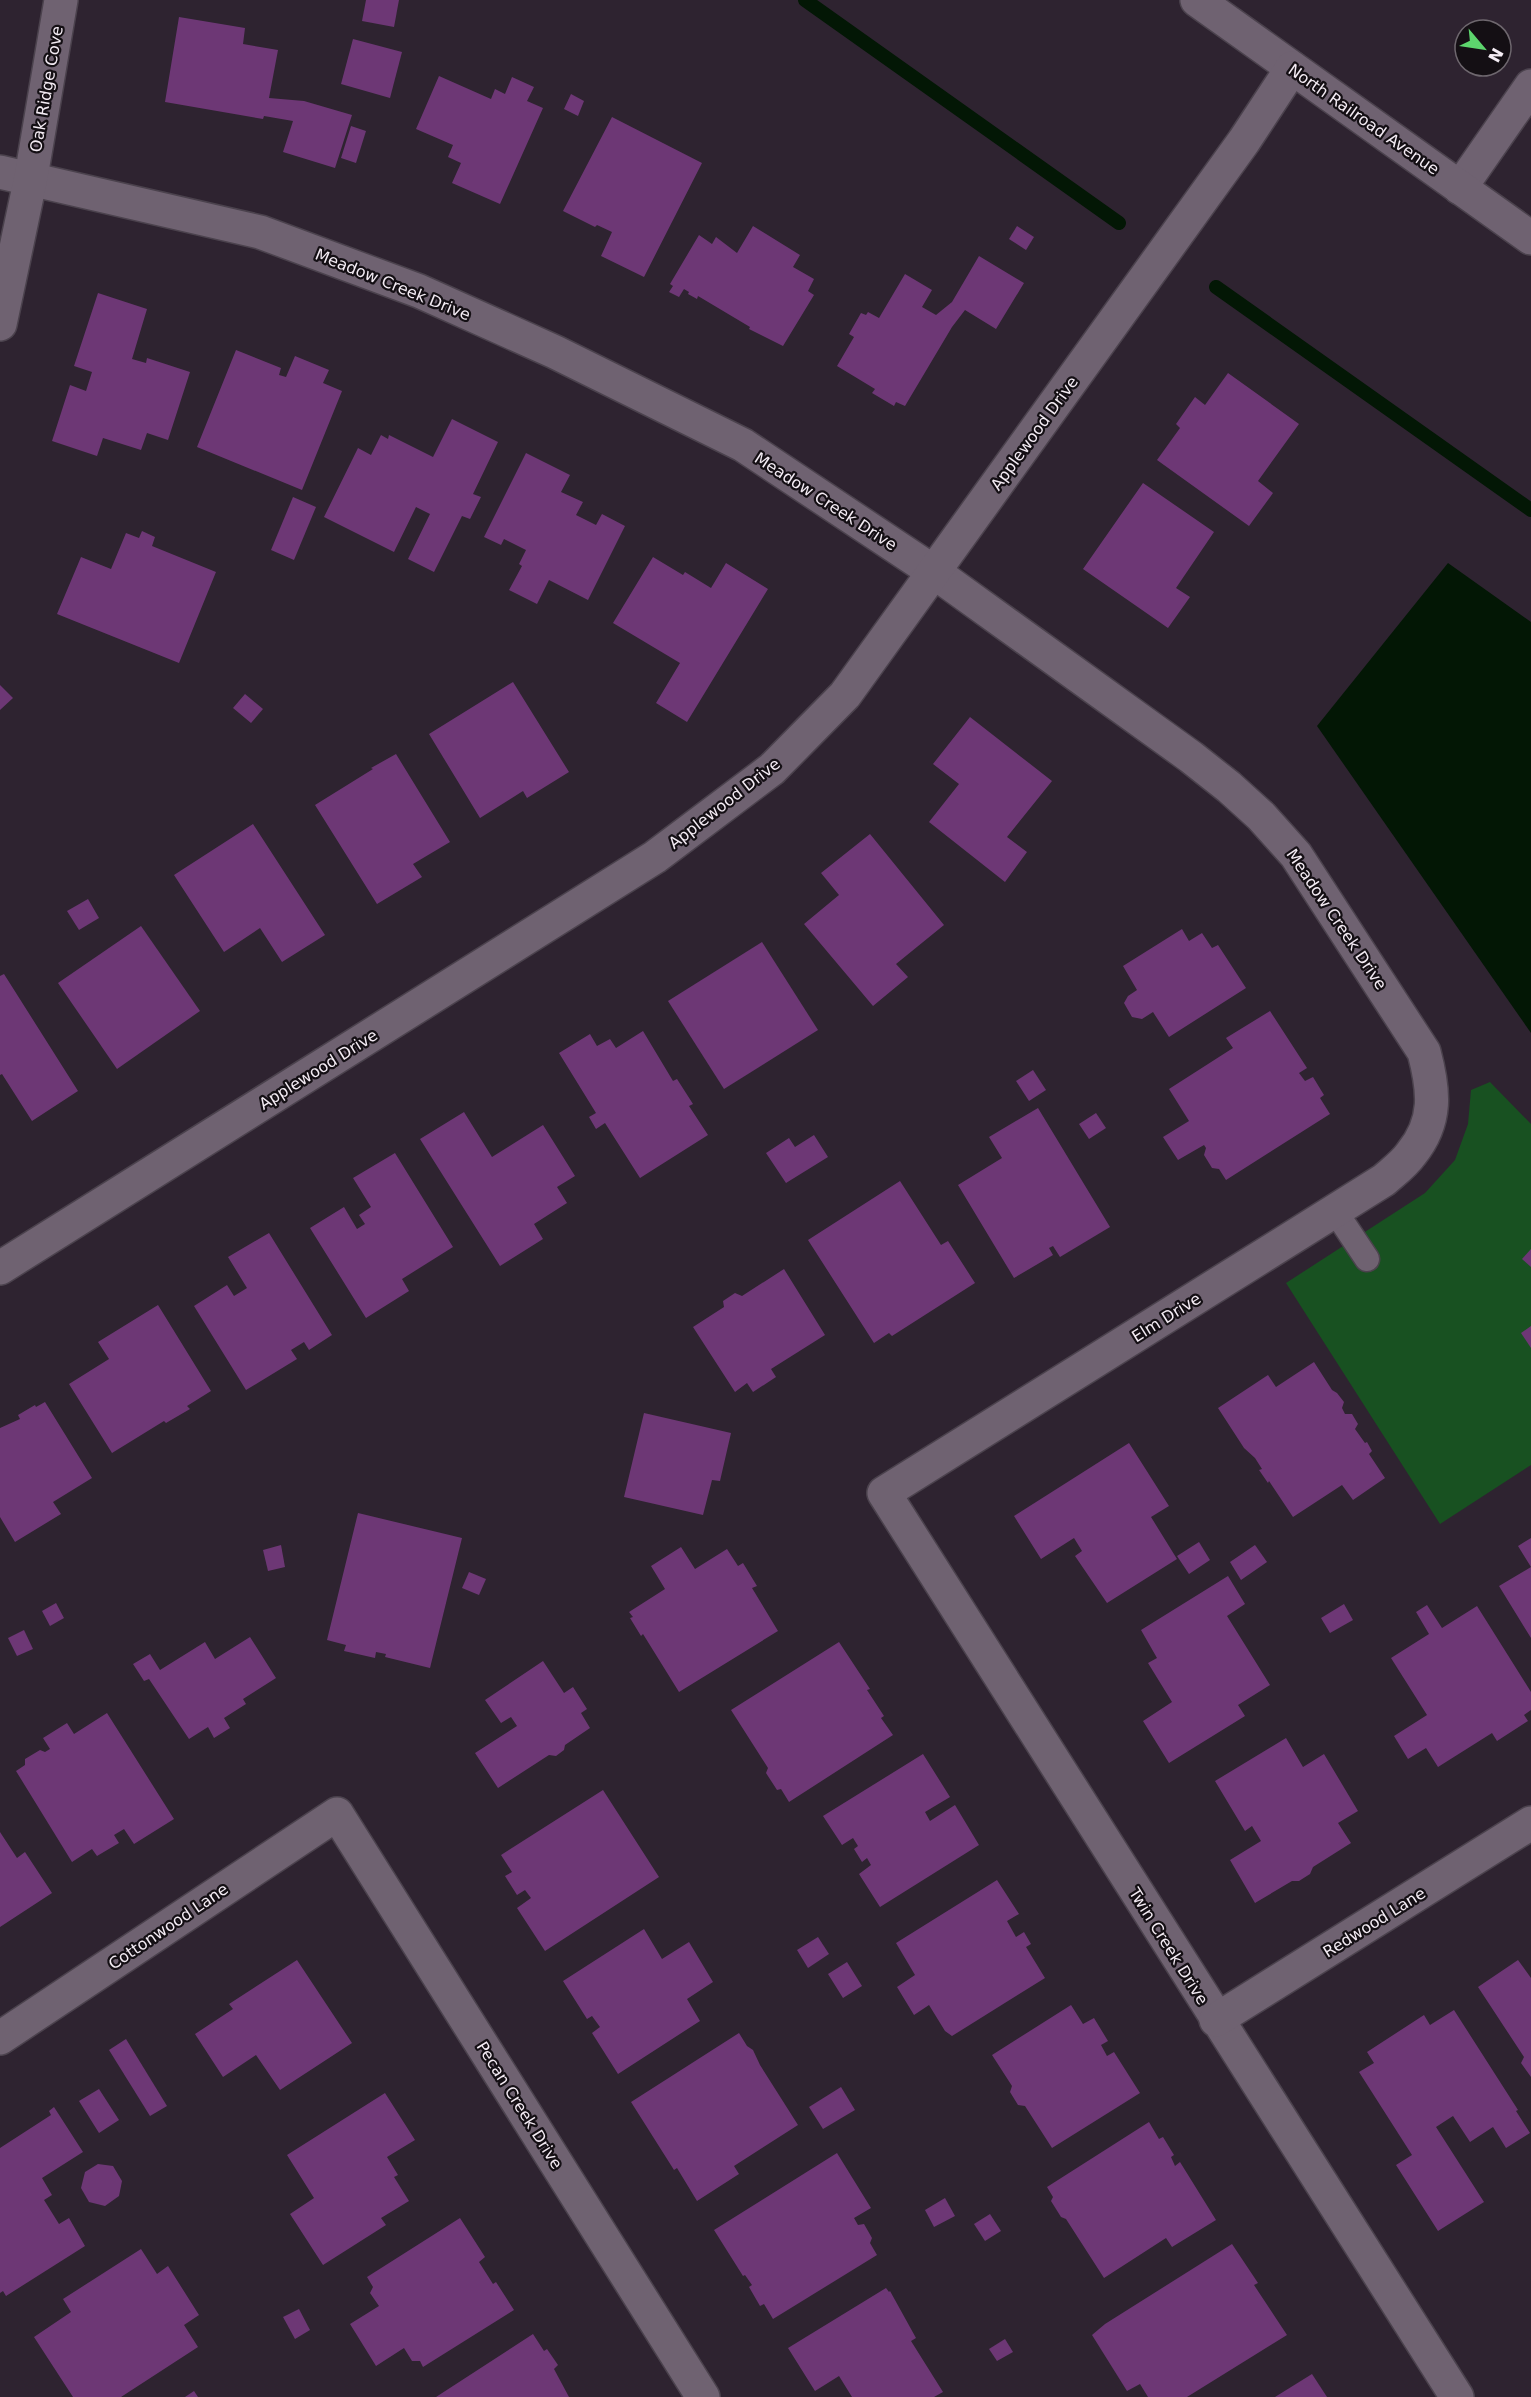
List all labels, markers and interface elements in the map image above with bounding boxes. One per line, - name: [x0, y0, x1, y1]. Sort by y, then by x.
- north arrow: [1453, 18, 1513, 78]
- street label: Oak Ridge Cove: [26, 24, 67, 154]
- text: N: [1484, 45, 1507, 65]
- street label: North Railroad Avenue: [1285, 60, 1443, 179]
- street label: Meadow Creek Drive: [312, 245, 473, 324]
- street label: Applewood Drive: [987, 373, 1082, 494]
- street label: Meadow Creek Drive: [751, 448, 900, 555]
- street label: Applewood Drive: [665, 754, 784, 853]
- street label: Meadow Creek Drive: [1282, 845, 1391, 993]
- street label: Applewood Drive: [256, 1025, 381, 1114]
- street label: Elm Drive: [1128, 1289, 1204, 1346]
- street label: Cottonwood Lane: [105, 1879, 232, 1973]
- street label: Redwood Lane: [1320, 1883, 1429, 1961]
- street label: Twin Creek Drive: [1124, 1884, 1212, 2008]
- street label: Pecan Creek Drive: [473, 2038, 567, 2173]

